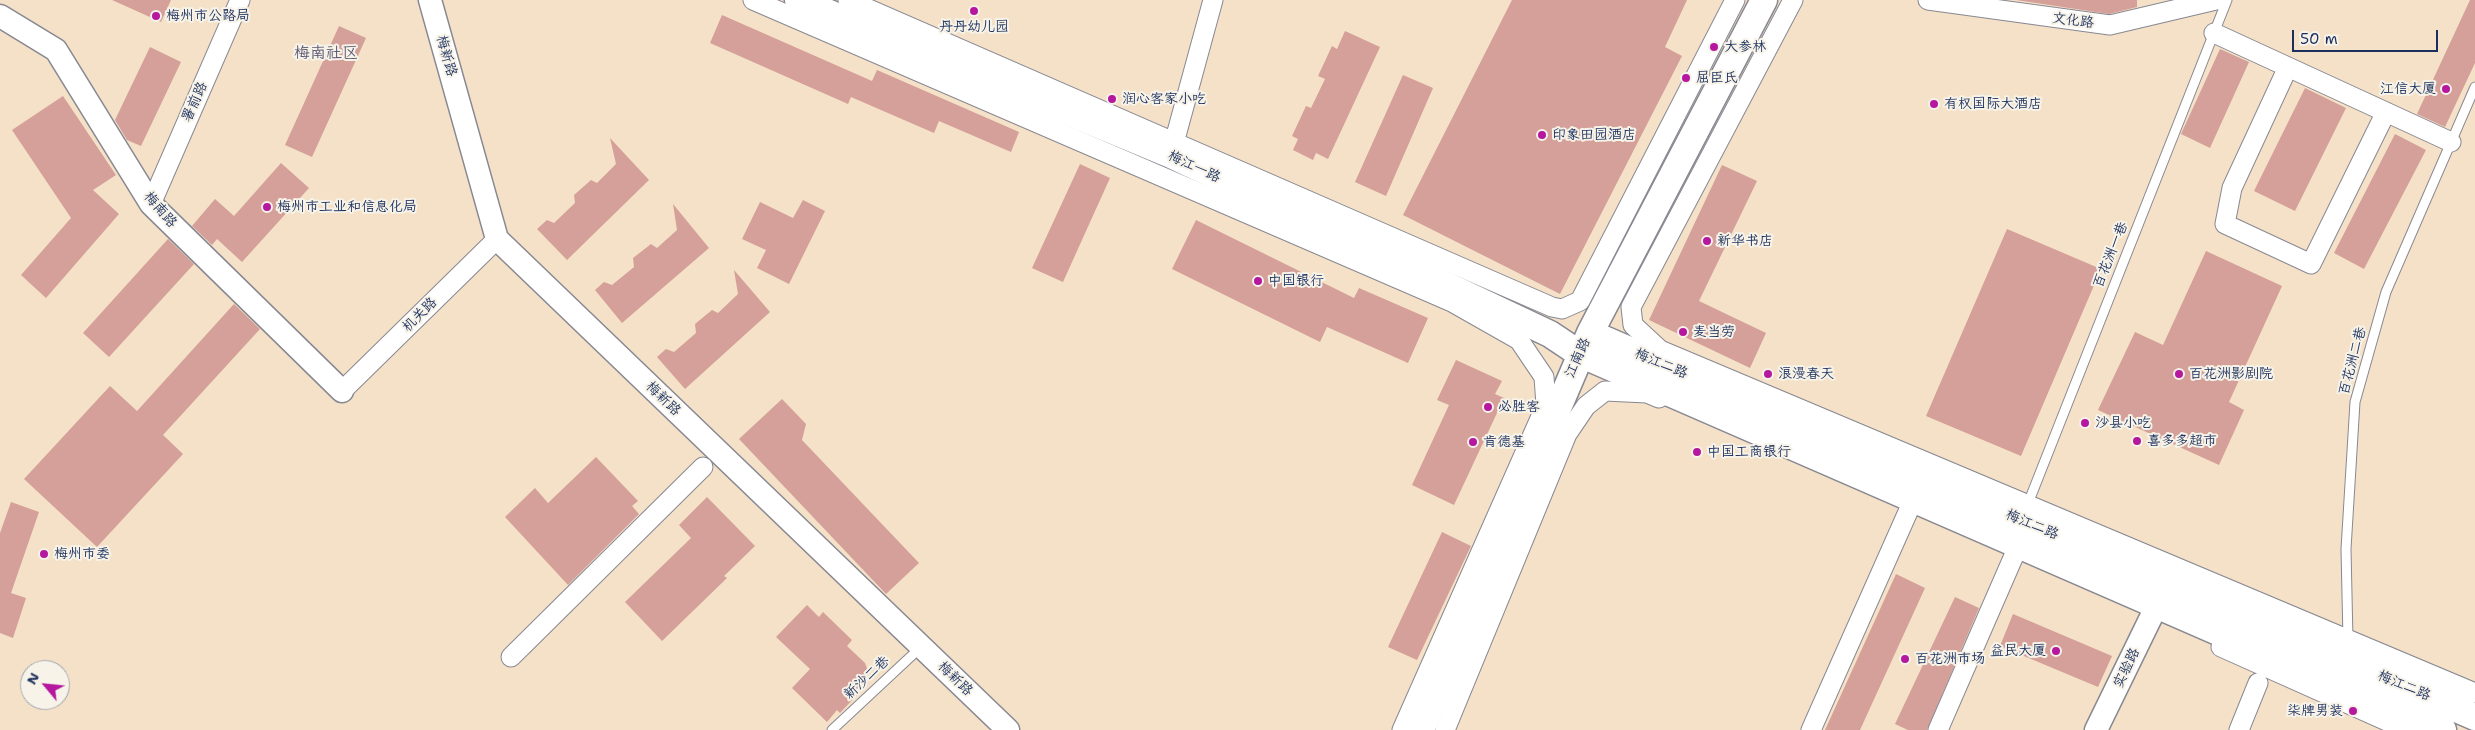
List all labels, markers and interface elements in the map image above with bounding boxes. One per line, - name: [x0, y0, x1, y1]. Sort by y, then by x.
- marker: 丹丹幼儿园: [968, 5, 980, 17]
- place label: 梅州市公路局: [166, 8, 250, 24]
- marker: 梅州市公路局: [150, 10, 162, 22]
- street label: 文化路: [2051, 10, 2095, 32]
- place label: 丹丹幼儿园: [939, 19, 1009, 35]
- scale bar: [2295, 20, 2441, 52]
- text: 50 m: [2300, 29, 2338, 49]
- street label: 梅新路: [432, 33, 460, 79]
- place label: 大参林: [1724, 39, 1766, 55]
- marker: 大参林: [1708, 41, 1720, 53]
- district label: 梅南社区: [294, 44, 358, 64]
- place label: 屈臣氏: [1696, 70, 1738, 86]
- marker: 屈臣氏: [1680, 72, 1692, 84]
- street label: 署前路: [179, 79, 211, 125]
- place label: 江信大厦: [2380, 81, 2436, 97]
- marker: 江信大厦: [2440, 83, 2452, 95]
- place label: 润心客家小吃: [1122, 91, 1206, 107]
- marker: 润心客家小吃: [1106, 93, 1118, 105]
- place label: 有权国际大酒店: [1944, 96, 2042, 112]
- marker: 有权国际大酒店: [1928, 98, 1940, 110]
- place label: 印象田园酒店: [1552, 127, 1636, 143]
- marker: 印象田园酒店: [1536, 129, 1548, 141]
- street label: 梅江一路: [1165, 148, 1223, 186]
- street label: 梅南路: [140, 189, 180, 231]
- place label: 梅州市工业和信息化局: [277, 199, 417, 215]
- marker: 梅州市工业和信息化局: [261, 201, 273, 213]
- street label: 百花洲一巷: [2090, 219, 2132, 291]
- place label: 新华书店: [1717, 233, 1773, 249]
- marker: 新华书店: [1701, 235, 1713, 247]
- place label: 中国银行: [1268, 273, 1324, 289]
- marker: 中国银行: [1252, 275, 1264, 287]
- street label: 机关路: [399, 294, 441, 336]
- place label: 麦当劳: [1693, 324, 1735, 340]
- street label: 百花洲二巷: [2336, 325, 2370, 397]
- marker: 麦当劳: [1677, 326, 1689, 338]
- street label: 江南路: [1562, 335, 1594, 381]
- street label: 梅江二路: [1632, 345, 1690, 383]
- place label: 浪漫春天: [1778, 366, 1834, 382]
- place label: 百花洲影剧院: [2189, 366, 2273, 382]
- marker: 浪漫春天: [1762, 368, 1774, 380]
- marker: 百花洲影剧院: [2173, 368, 2185, 380]
- street label: 梅新路: [642, 378, 684, 420]
- place label: 必胜客: [1498, 399, 1540, 415]
- marker: 必胜客: [1482, 401, 1494, 413]
- place label: 沙县小吃: [2095, 415, 2151, 431]
- marker: 沙县小吃: [2079, 417, 2091, 429]
- place label: 喜多多超市: [2147, 433, 2217, 449]
- place label: 肯德基: [1483, 434, 1525, 450]
- marker: 喜多多超市: [2131, 435, 2143, 447]
- marker: 肯德基: [1467, 436, 1479, 448]
- place label: 中国工商银行: [1707, 444, 1791, 460]
- marker: 中国工商银行: [1691, 446, 1703, 458]
- street label: 梅江二路: [2003, 506, 2061, 544]
- place label: 梅州市委: [54, 546, 110, 562]
- marker: 梅州市委: [38, 548, 50, 560]
- place label: 益民大厦: [1990, 643, 2046, 659]
- marker: 益民大厦: [2050, 645, 2062, 657]
- street label: 实验路: [2110, 645, 2144, 691]
- place label: 百花洲市场: [1915, 651, 1985, 667]
- street label: 新沙二巷: [841, 653, 893, 703]
- marker: 百花洲市场: [1899, 653, 1911, 665]
- street label: 梅新路: [934, 658, 976, 700]
- north arrow: [20, 660, 70, 710]
- street label: 梅江二路: [2375, 667, 2433, 705]
- text: N: [22, 669, 43, 688]
- place label: 柒牌男装: [2287, 703, 2343, 719]
- marker: 柒牌男装: [2347, 705, 2359, 717]

